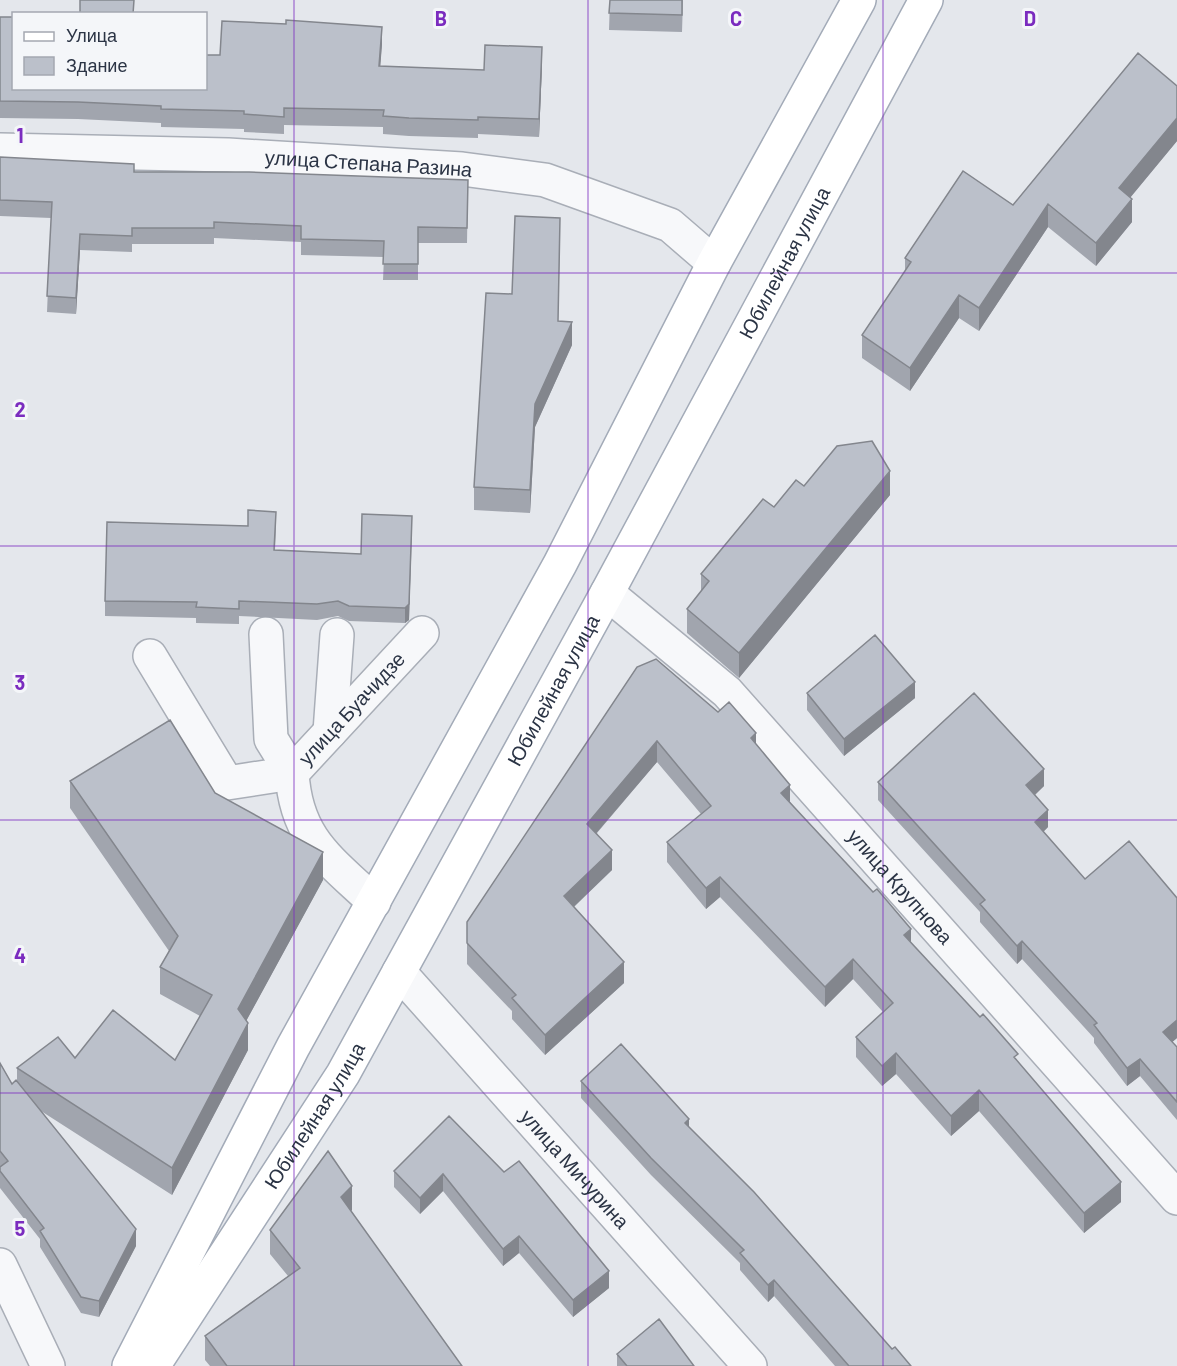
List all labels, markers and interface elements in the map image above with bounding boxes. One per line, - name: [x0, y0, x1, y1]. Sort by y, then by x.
- text: B: [435, 6, 447, 30]
- text: C: [730, 6, 742, 30]
- text: D: [1024, 6, 1036, 30]
- legend: [12, 12, 207, 90]
- text: Улица: [66, 24, 118, 46]
- text: Здание: [66, 54, 127, 76]
- text: 1: [16, 123, 24, 147]
- street label: улица Степана Разина: [264, 144, 475, 181]
- street label: Юбилейная улица: [733, 182, 835, 342]
- text: 2: [14, 397, 26, 421]
- street label: Юбилейная улица: [502, 609, 604, 770]
- street label: улица Буачидзе: [293, 646, 409, 769]
- text: 3: [15, 670, 25, 694]
- street label: улица Крупнова: [843, 823, 959, 949]
- text: 4: [14, 943, 26, 967]
- street label: Юбилейная улица: [259, 1037, 369, 1193]
- street label: улица Мичурина: [516, 1104, 635, 1234]
- text: 5: [15, 1216, 26, 1240]

